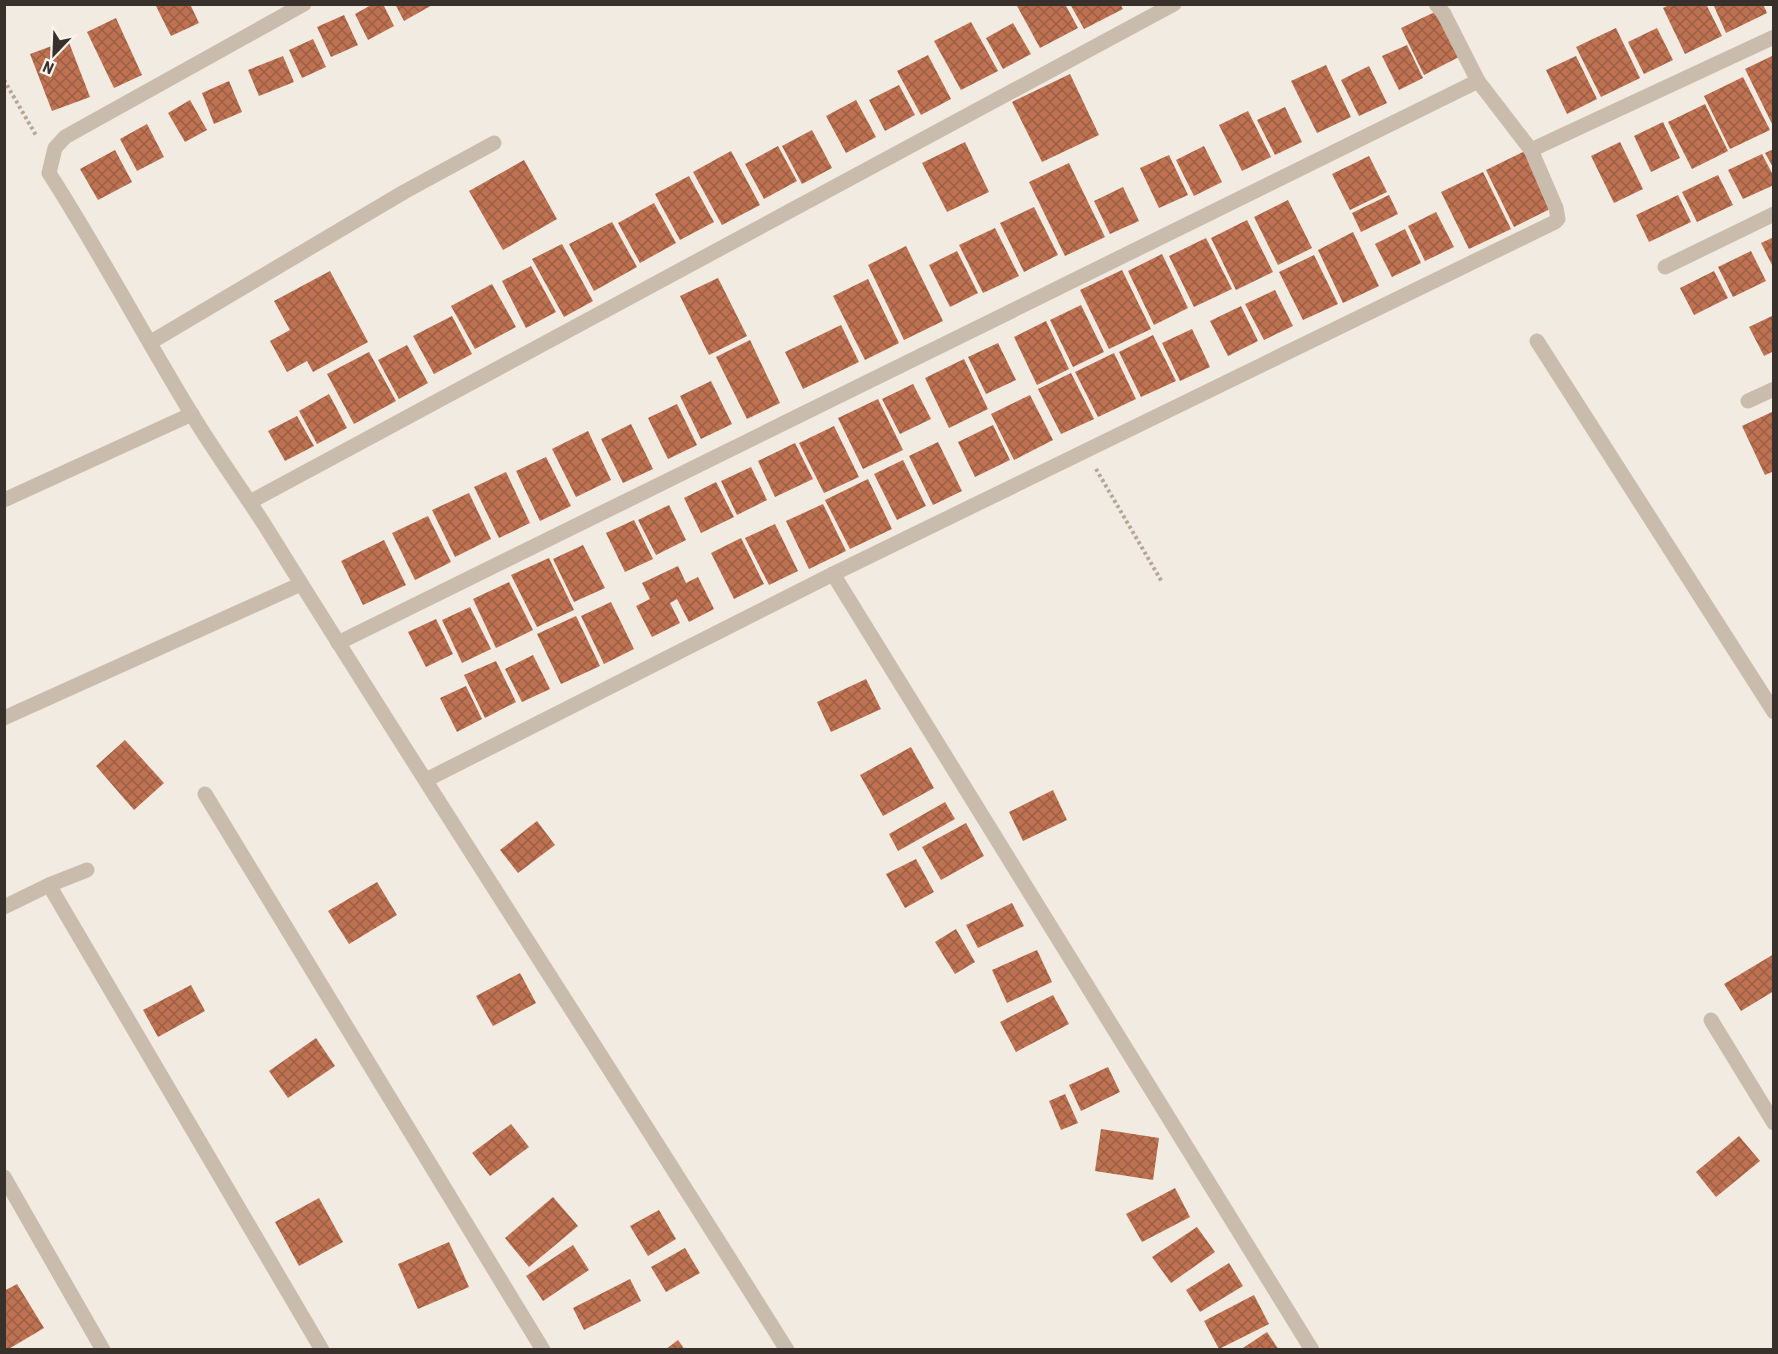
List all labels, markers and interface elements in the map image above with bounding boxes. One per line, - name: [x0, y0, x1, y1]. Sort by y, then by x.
- north arrow: [24, 24, 84, 84]
- text: N: [40, 57, 57, 78]

